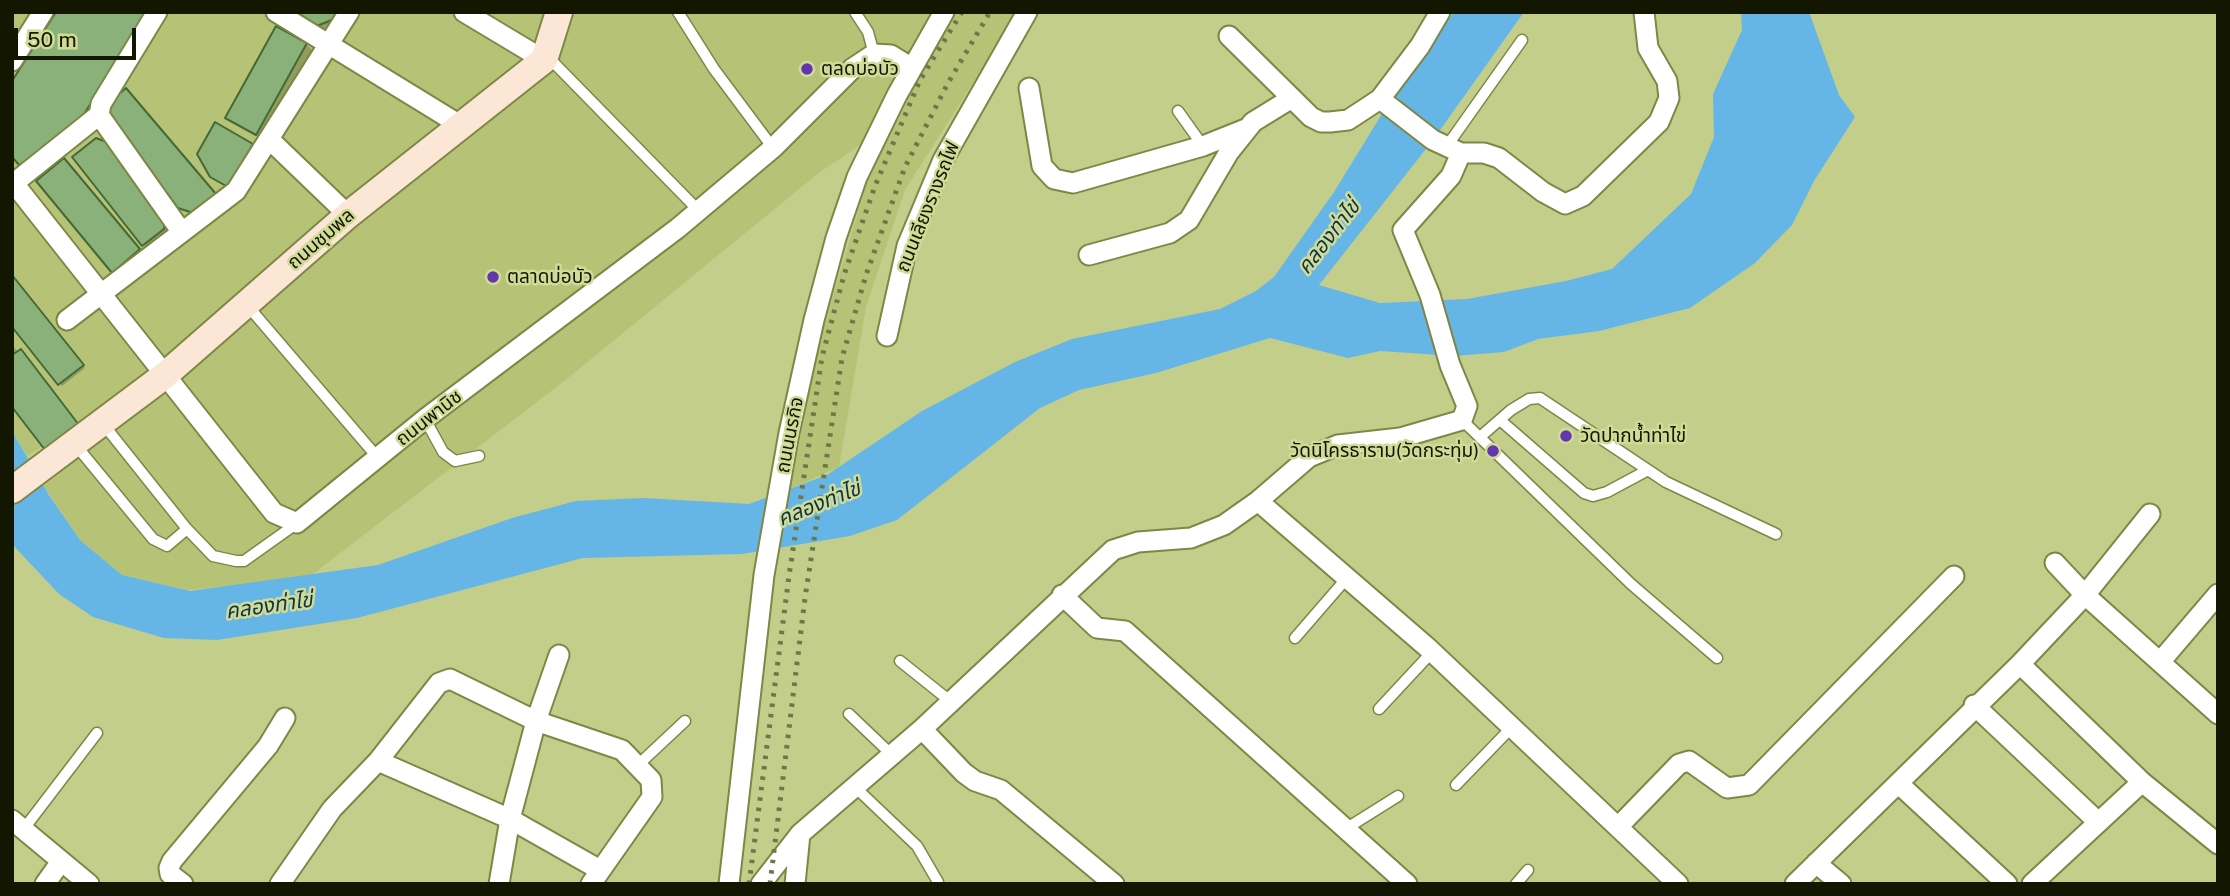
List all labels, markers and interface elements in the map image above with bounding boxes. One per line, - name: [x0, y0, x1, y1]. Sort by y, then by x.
- scale bar: [18, 14, 140, 58]
- text: 50 m: [27, 27, 77, 52]
- place label: ตลดบ่อบัว: [821, 58, 899, 80]
- marker: ตลดบ่อบัว: [799, 61, 815, 77]
- street label: ถนนเลียงรางรถไฟ: [891, 138, 965, 276]
- water label: คลองท่าไข่: [1292, 195, 1366, 279]
- street label: ถนนชุมพล: [283, 204, 359, 274]
- place label: ตลาดบ่อบัว: [507, 266, 593, 288]
- marker: ตลาดบ่อบัว: [485, 269, 501, 285]
- street label: ถนนพานิช: [391, 385, 467, 451]
- street label: ถนนนรกิจ: [771, 395, 809, 475]
- place label: วัดปากน้ำท่าไข่: [1580, 425, 1686, 447]
- marker: วัดปากน้ำท่าไข่: [1558, 428, 1574, 444]
- place label: วัดนิโครธาราม(วัดกระทุ่ม): [1290, 440, 1479, 462]
- marker: วัดนิโครธาราม(วัดกระทุ่ม): [1485, 443, 1501, 459]
- water label: คลองท่าไข่: [774, 476, 864, 532]
- water label: คลองท่าไข่: [224, 587, 314, 625]

